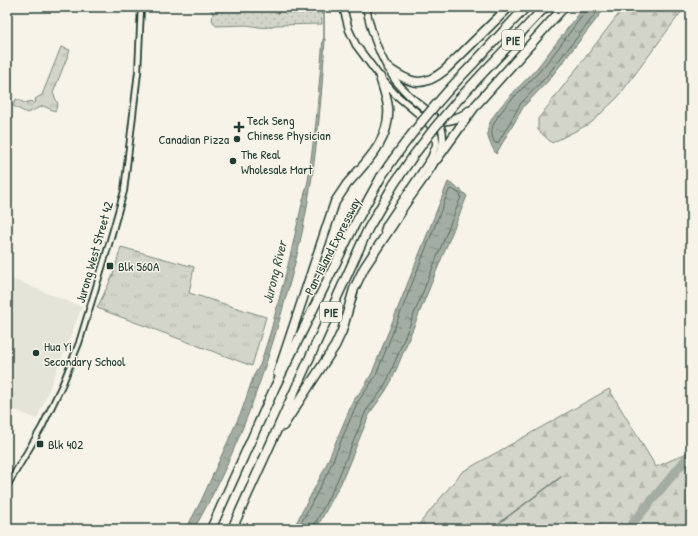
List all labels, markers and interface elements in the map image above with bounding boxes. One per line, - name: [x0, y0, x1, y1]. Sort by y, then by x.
- road number: PIE: [502, 30, 524, 50]
- place label: Teck Seng Chinese Physician: [247, 111, 331, 144]
- marker: Teck Seng Chinese Physician: [234, 122, 244, 132]
- place label: Canadian Pizza: [158, 130, 229, 148]
- marker: Canadian Pizza: [232, 134, 242, 144]
- place label: The Real Wholesale Mart: [241, 145, 313, 178]
- marker: The Real Wholesale Mart: [228, 156, 238, 166]
- street label: Pan-Island Expressway: [300, 194, 365, 298]
- street label: Jurong West Street 42: [71, 199, 117, 305]
- water label: Jurong River: [257, 237, 292, 305]
- place label: Blk 560A: [118, 257, 160, 275]
- marker: Blk 560A: [105, 261, 115, 271]
- road number: PIE: [320, 302, 342, 322]
- place label: Hua Yi Secondary School: [44, 337, 126, 370]
- marker: Hua Yi Secondary School: [31, 348, 41, 358]
- place label: Blk 402: [48, 435, 83, 453]
- marker: Blk 402: [35, 439, 45, 449]

